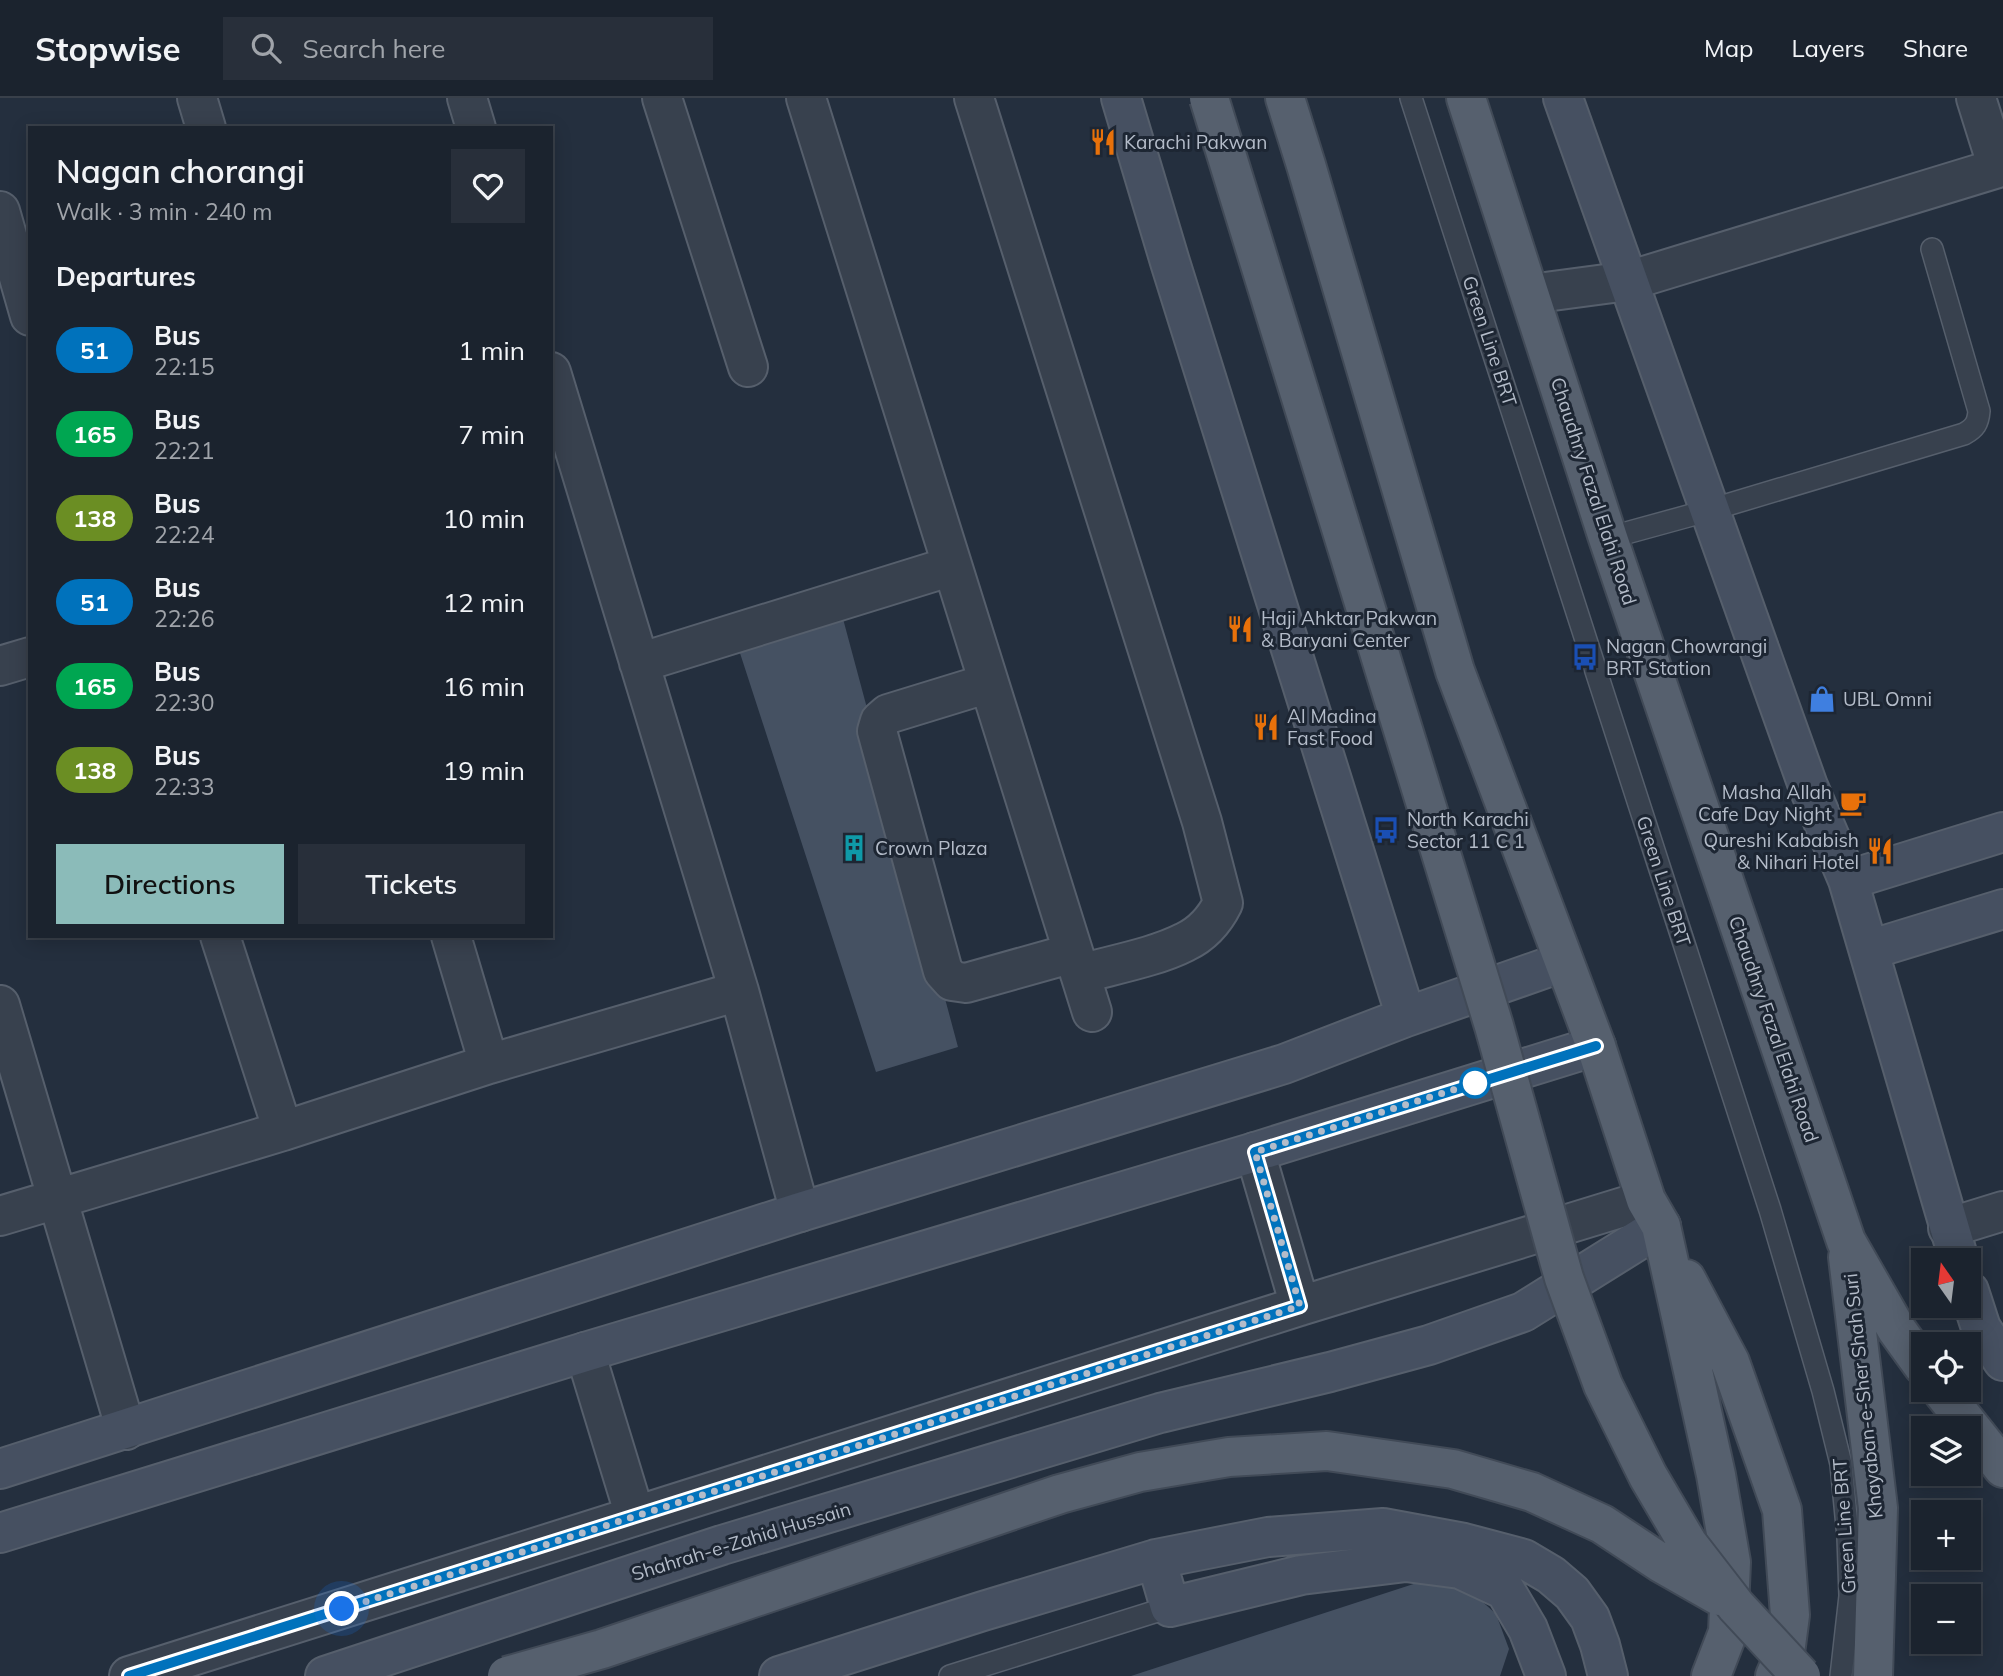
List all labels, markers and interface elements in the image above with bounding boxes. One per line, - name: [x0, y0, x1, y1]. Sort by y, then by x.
- search box: [223, 17, 713, 80]
- text: Stopwise: [35, 28, 181, 69]
- icon: search: [247, 29, 285, 67]
- text: Search here: [303, 32, 445, 65]
- text: Map: [1704, 33, 1753, 63]
- text: Layers: [1791, 33, 1865, 63]
- text: Share: [1903, 33, 1968, 63]
- restaurant icon: Karachi Pakwan: [1088, 127, 1118, 157]
- place label: Karachi Pakwan: [1124, 130, 1267, 154]
- button: heart: [451, 149, 525, 223]
- text: Nagan chorangi: [56, 150, 305, 191]
- text: Walk · 3 min · 240 m: [56, 197, 273, 226]
- text: Departures: [56, 260, 196, 293]
- street label: Green Line BRT: [1458, 273, 1523, 410]
- text: Bus: [154, 319, 200, 352]
- text: 1 min: [458, 334, 525, 367]
- text: 51: [80, 335, 109, 365]
- text: 22:15: [154, 352, 214, 381]
- street label: Chaudhry Fazal Elahi Road: [1546, 374, 1642, 608]
- text: Bus: [154, 403, 200, 436]
- text: 7 min: [458, 418, 525, 451]
- text: 165: [73, 419, 116, 449]
- text: 22:21: [154, 436, 214, 465]
- text: Bus: [154, 487, 200, 520]
- text: 10 min: [443, 502, 525, 535]
- text: 138: [73, 503, 116, 533]
- text: 22:24: [154, 520, 214, 549]
- text: Bus: [154, 571, 200, 604]
- text: 12 min: [443, 586, 525, 619]
- text: 51: [80, 587, 109, 617]
- text: 22:26: [154, 604, 214, 633]
- place label: Haji Ahktar Pakwan & Baryani Center: [1261, 606, 1437, 652]
- restaurant icon: Haji Ahktar Pakwan & Baryani Center: [1225, 614, 1255, 644]
- place label: Nagan Chowrangi BRT Station: [1606, 634, 1767, 680]
- bus stop icon: Nagan Chowrangi BRT Station: [1570, 642, 1600, 672]
- text: Bus: [154, 655, 200, 688]
- text: 16 min: [443, 670, 525, 703]
- text: 165: [73, 671, 116, 701]
- shop icon: UBL Omni: [1807, 684, 1837, 714]
- place label: UBL Omni: [1843, 687, 1932, 711]
- text: 22:30: [154, 688, 214, 717]
- place label: Al Madina Fast Food: [1287, 704, 1377, 750]
- restaurant icon: Al Madina Fast Food: [1251, 712, 1281, 742]
- text: Bus: [154, 739, 200, 772]
- text: 19 min: [443, 754, 525, 787]
- text: 138: [73, 755, 116, 785]
- text: 22:33: [154, 772, 214, 801]
- place label: Masha Allah Cafe Day Night: [1698, 780, 1832, 826]
- cafe icon: Masha Allah Cafe Day Night: [1838, 788, 1868, 818]
- place label: North Karachi Sector 11 C 1: [1407, 807, 1529, 853]
- street label: Green Line BRT: [1632, 813, 1697, 950]
- bus stop icon: North Karachi Sector 11 C 1: [1371, 815, 1401, 845]
- place label: Qureshi Kababish & Nihari Hotel: [1703, 828, 1859, 874]
- building icon: Crown Plaza: [839, 833, 869, 863]
- place label: Crown Plaza: [875, 836, 988, 860]
- restaurant icon: Qureshi Kababish & Nihari Hotel: [1865, 836, 1895, 866]
- button: Directions: [56, 844, 284, 924]
- button: Tickets: [298, 844, 525, 924]
- street label: Chaudhry Fazal Elahi Road: [1724, 912, 1824, 1146]
- unlabelled marker: [1460, 1068, 1490, 1098]
- north arrow: [1911, 1248, 1981, 1318]
- map controls: [1911, 1248, 1981, 1654]
- street label: Khayaban-e-Sher Shah Suri: [1838, 1272, 1888, 1520]
- button: locate: [1911, 1332, 1981, 1402]
- button: layers: [1911, 1416, 1981, 1486]
- street label: Green Line BRT: [1827, 1457, 1861, 1595]
- street label: Shahrah-e-Zahid Hussain: [629, 1496, 853, 1586]
- button: +: [1911, 1500, 1981, 1570]
- button: −: [1911, 1584, 1981, 1654]
- your location: [324, 1591, 359, 1626]

